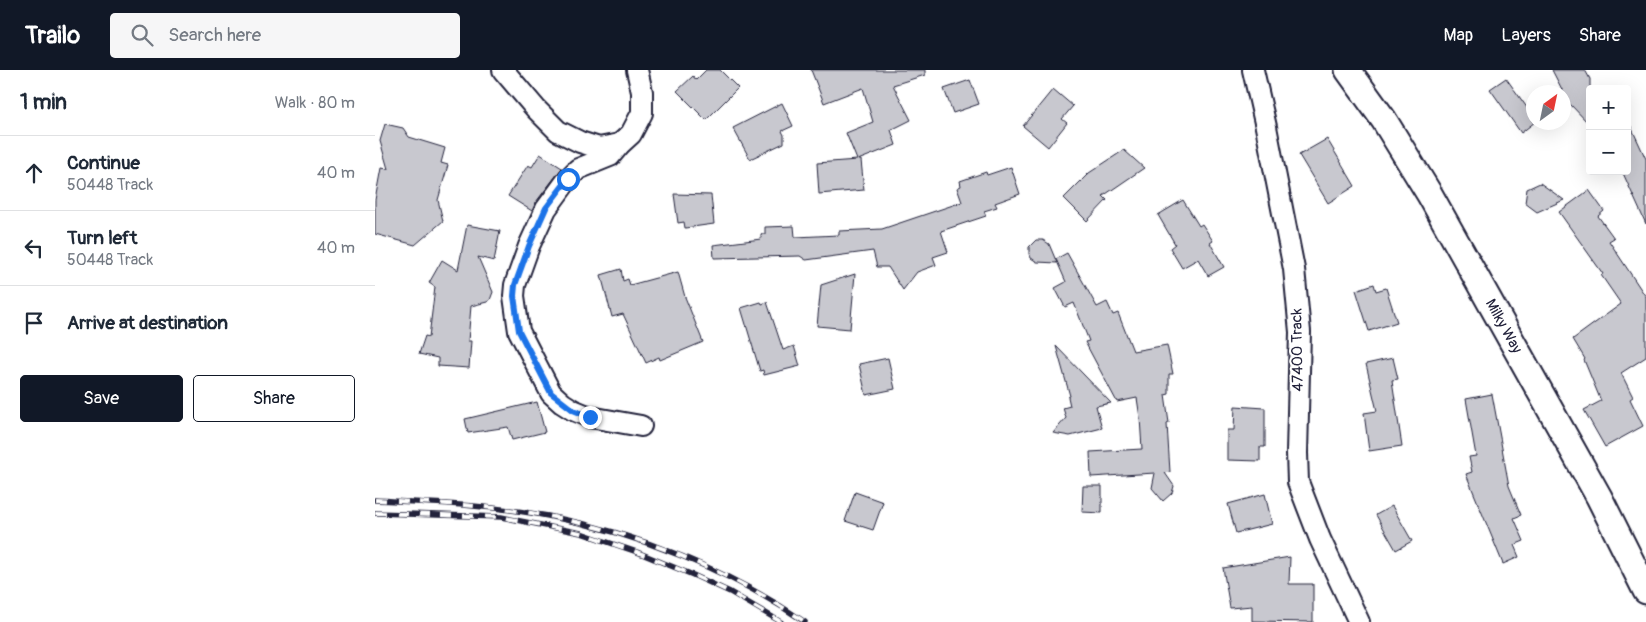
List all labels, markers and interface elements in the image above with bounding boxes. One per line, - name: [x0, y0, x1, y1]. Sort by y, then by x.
- search box: [110, 13, 460, 58]
- text: Trailo: [25, 21, 80, 50]
- icon: search: [128, 21, 156, 49]
- text: Search here: [168, 23, 261, 47]
- text: Map: [1444, 24, 1473, 47]
- text: Layers: [1501, 24, 1551, 47]
- text: Share: [1579, 24, 1621, 47]
- north arrow: [1526, 85, 1571, 130]
- map controls: [1586, 85, 1631, 175]
- button: +: [1586, 85, 1631, 130]
- text: 1 min: [20, 89, 67, 116]
- text: Walk · 80 m: [275, 93, 355, 113]
- button: −: [1586, 130, 1631, 175]
- text: Continue: [67, 151, 140, 175]
- icon: ahead: [20, 159, 48, 187]
- text: 40 m: [317, 163, 355, 183]
- route start: [557, 168, 580, 191]
- text: 50448 Track: [67, 175, 153, 195]
- text: Turn left: [67, 226, 137, 250]
- icon: left: [20, 234, 48, 262]
- text: 40 m: [317, 238, 355, 258]
- text: 50448 Track: [67, 250, 153, 270]
- street label: Milky Way: [1481, 296, 1526, 357]
- street label: 47400 Track: [1287, 308, 1308, 392]
- icon: arrive: [20, 309, 48, 337]
- text: Arrive at destination: [67, 311, 228, 335]
- button: Save: [20, 375, 183, 422]
- button: Share: [193, 375, 355, 422]
- route end: [579, 406, 602, 429]

